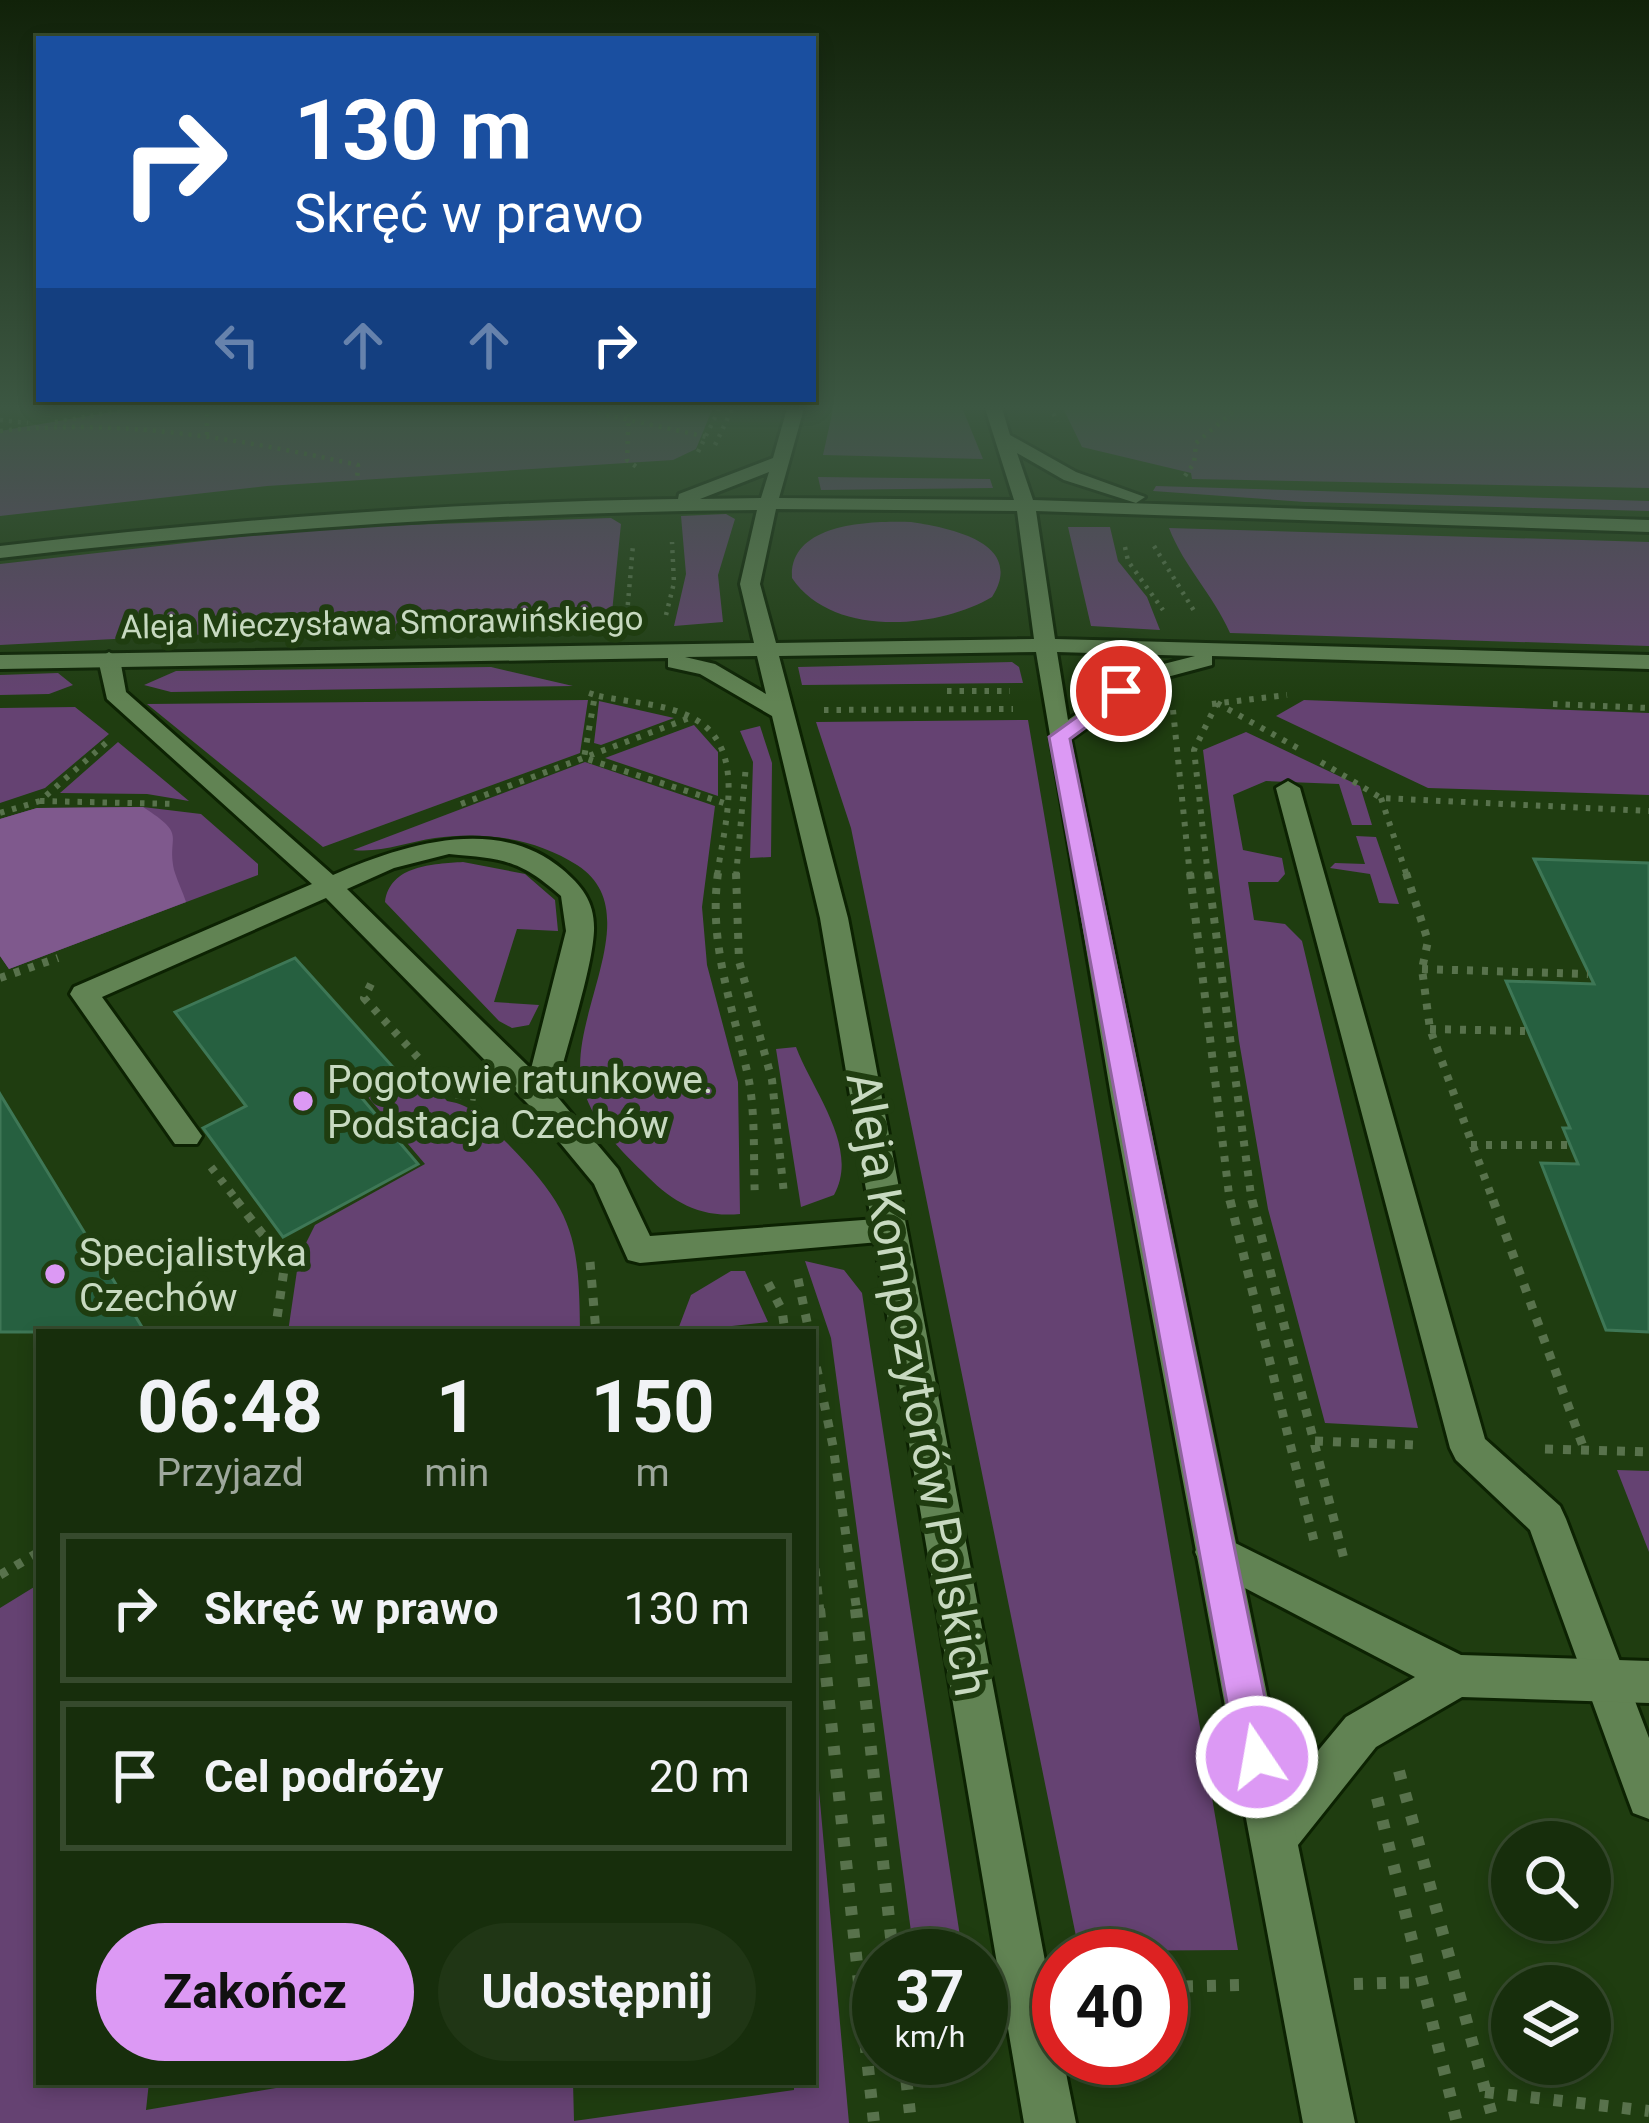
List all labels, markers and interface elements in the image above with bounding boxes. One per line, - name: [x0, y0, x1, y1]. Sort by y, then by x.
- text: 130 m: [294, 81, 532, 180]
- icon: right: [96, 84, 252, 240]
- text: Skręć w prawo: [294, 182, 644, 245]
- icon: left: [204, 312, 270, 378]
- icon: ahead: [330, 312, 396, 378]
- icon: ahead: [456, 312, 522, 378]
- icon: right: [582, 312, 648, 378]
- street label: Aleja Mieczysława Smorawińskiego: [120, 598, 644, 647]
- pin: [1070, 640, 1172, 742]
- icon: arrive: [1088, 658, 1154, 724]
- place label: Pogotowie ratunkowe. Podstacja Czechów: [327, 1057, 713, 1148]
- street label: Aleja Kompozytorów Polskich: [835, 1068, 1000, 1700]
- marker: Pogotowie ratunkowe. Podstacja Czechów: [290, 1088, 316, 1114]
- place label: Specjalistyka Czechów: [79, 1230, 307, 1321]
- marker: Specjalistyka Czechów: [42, 1261, 68, 1287]
- text: 06:48: [137, 1365, 323, 1450]
- text: 1: [436, 1365, 477, 1450]
- text: 150: [591, 1365, 715, 1450]
- text: Przyjazd: [156, 1450, 304, 1496]
- text: min: [424, 1450, 489, 1496]
- text: m: [636, 1450, 670, 1496]
- icon: right: [102, 1575, 168, 1641]
- text: Skręć w prawo: [204, 1582, 499, 1635]
- text: 130 m: [624, 1582, 750, 1635]
- position arrow: [1194, 1694, 1320, 1820]
- icon: arrive: [102, 1743, 168, 1809]
- text: Cel podróży: [204, 1750, 443, 1803]
- text: 20 m: [649, 1750, 750, 1803]
- map controls: [1491, 1821, 1611, 2085]
- button: search: [1491, 1821, 1611, 1941]
- button: Zakończ: [96, 1923, 414, 2061]
- button: Udostępnij: [438, 1923, 756, 2061]
- speed limit sign: 40: [1032, 1929, 1188, 2085]
- text: 37: [896, 1956, 964, 2027]
- button: layers: [1491, 1965, 1611, 2085]
- text: km/h: [895, 2019, 965, 2054]

